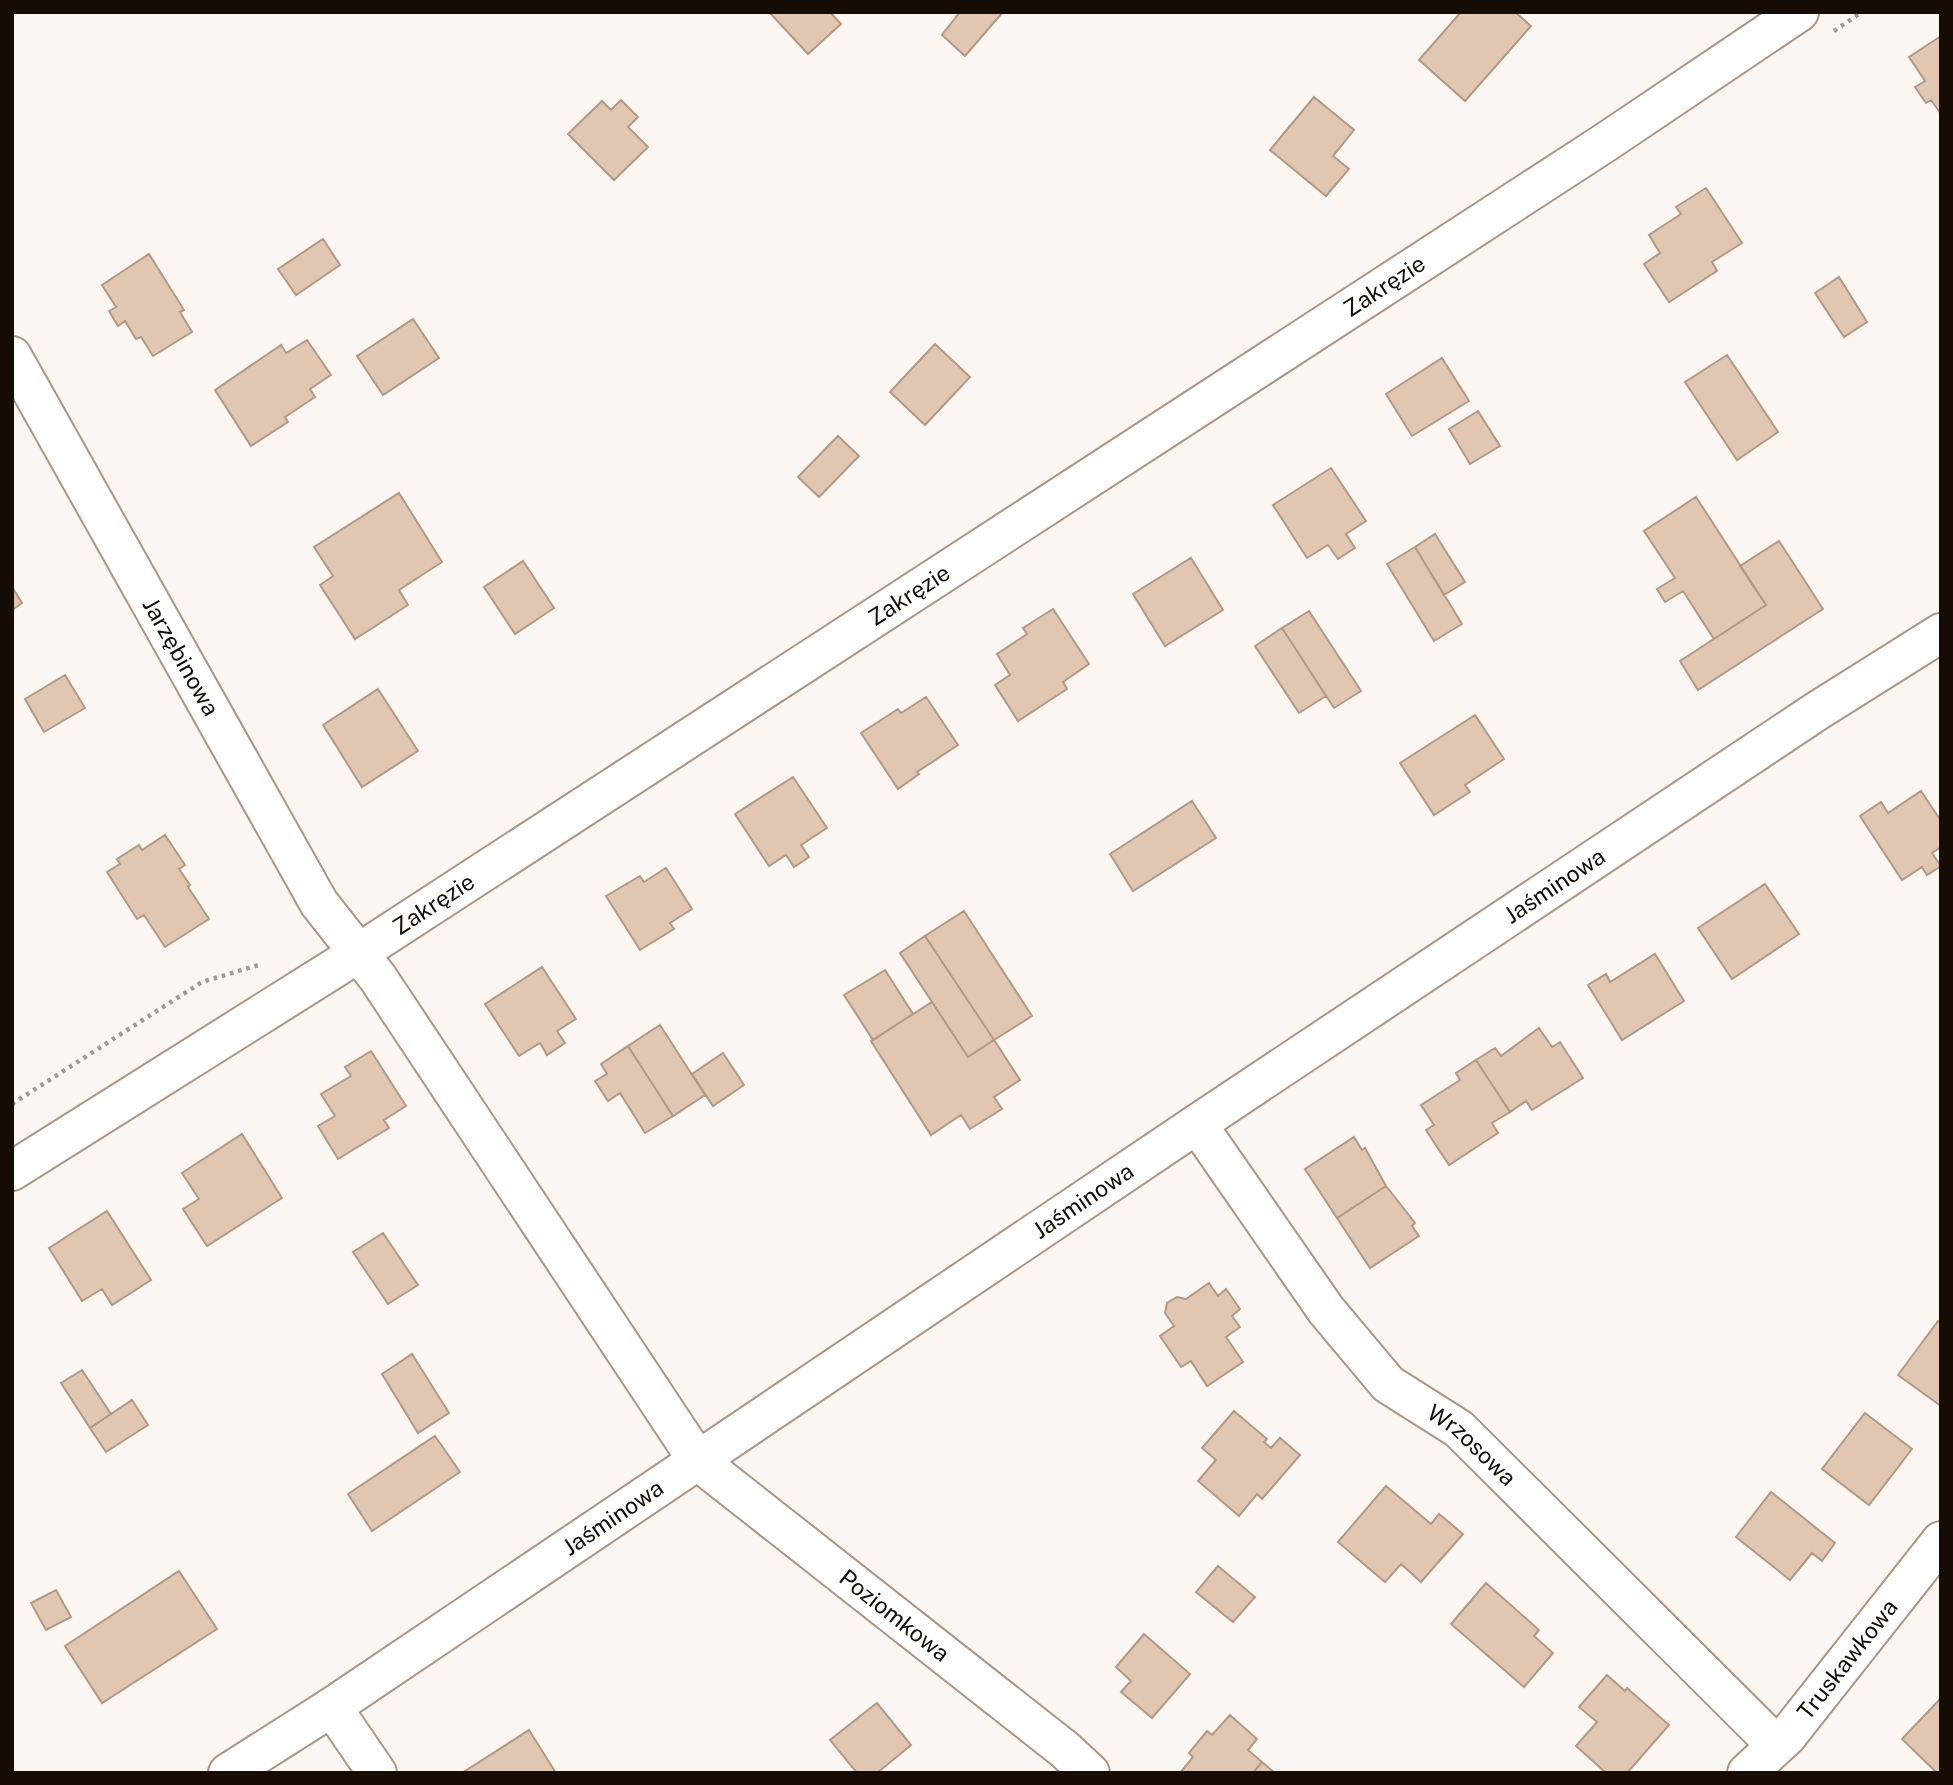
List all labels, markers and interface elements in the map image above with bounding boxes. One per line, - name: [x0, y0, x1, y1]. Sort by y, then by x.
- street label: Zakręzie: [1338, 249, 1430, 322]
- street label: Zakręzie: [863, 558, 955, 631]
- street label: Jarzębinowa: [137, 593, 225, 720]
- street label: Jaśminowa: [1499, 842, 1610, 929]
- street label: Zakręzie: [388, 867, 479, 940]
- street label: Jaśminowa: [1027, 1157, 1138, 1244]
- street label: Wrzosowa: [1423, 1399, 1522, 1491]
- street label: Jaśminowa: [557, 1474, 668, 1561]
- street label: Poziomkowa: [834, 1564, 955, 1667]
- street label: Truskawkowa: [1791, 1594, 1903, 1725]

